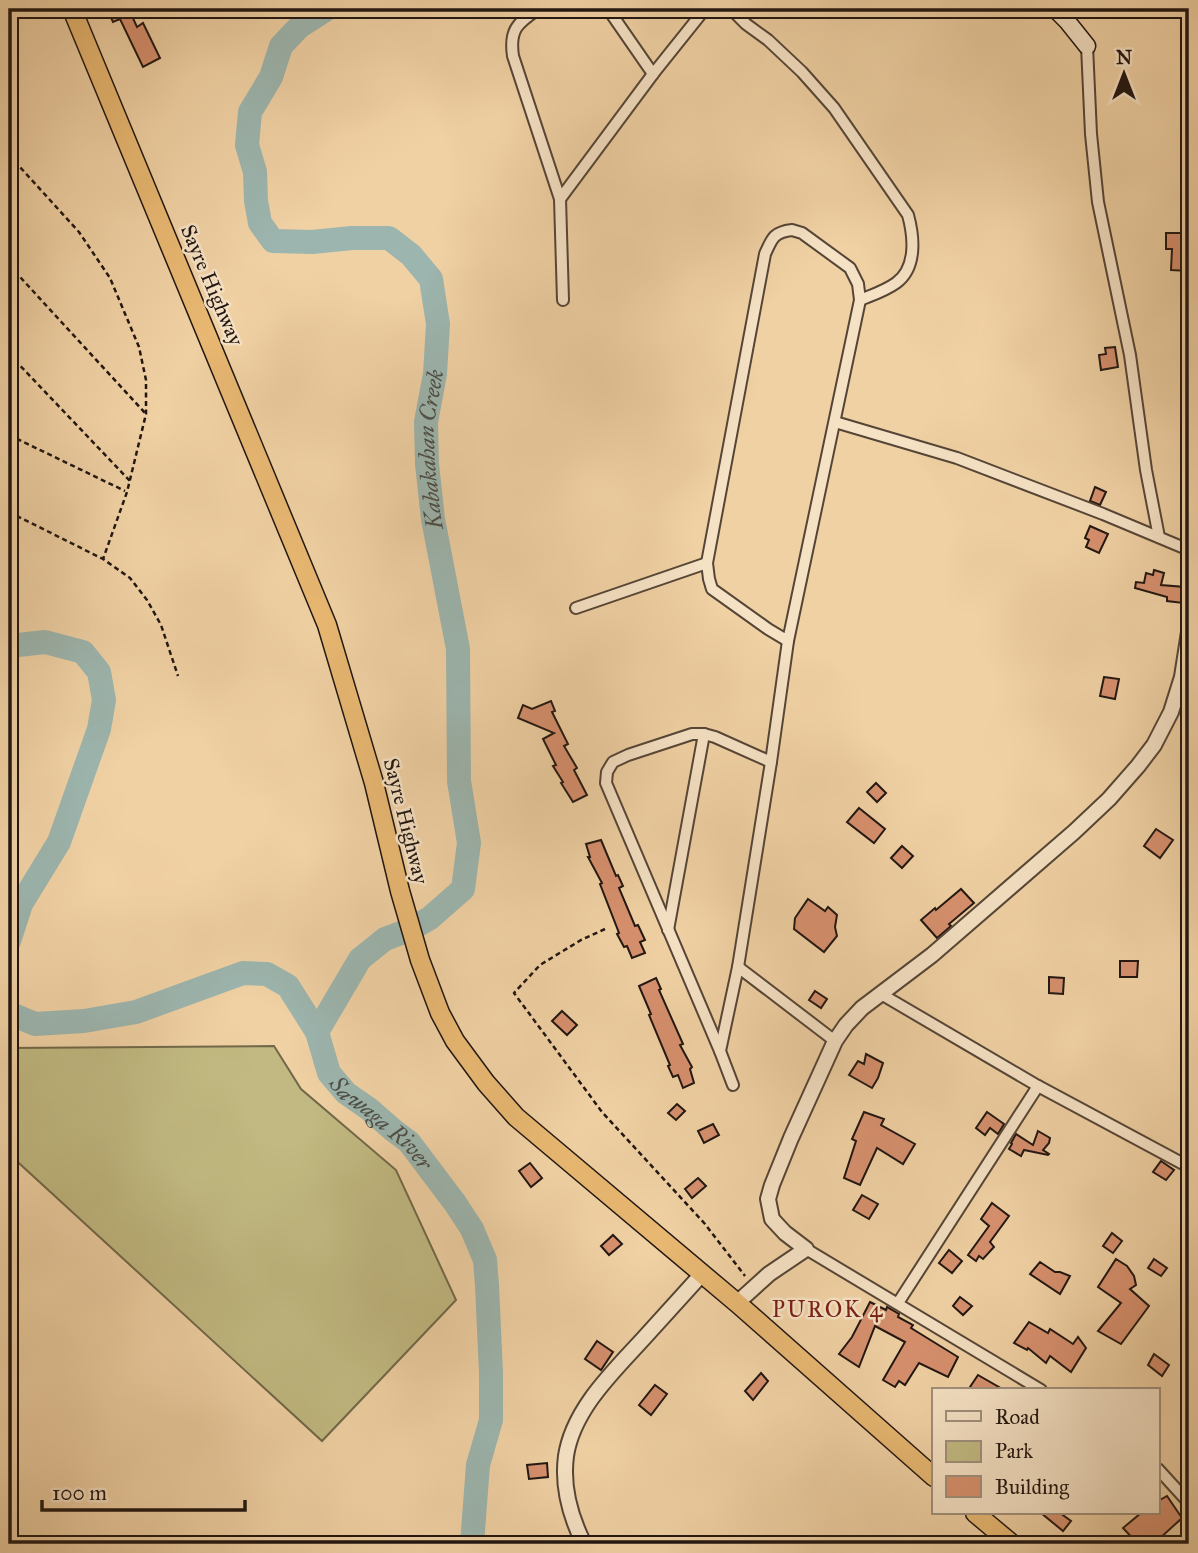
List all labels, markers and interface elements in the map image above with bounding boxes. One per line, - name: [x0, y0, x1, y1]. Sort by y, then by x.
- north arrow: [1090, 38, 1160, 108]
- text: N: [1116, 46, 1132, 69]
- street label: Sayre Highway: [175, 221, 250, 350]
- water label: Kabakahan Creek: [412, 367, 450, 533]
- street label: Sayre Highway: [378, 755, 434, 888]
- water label: Sawaga River: [323, 1069, 440, 1176]
- district label: PUROK 4: [772, 1295, 884, 1323]
- legend: [932, 1388, 1160, 1514]
- text: Road: [995, 1404, 1040, 1430]
- text: Park: [995, 1438, 1033, 1464]
- scale bar: [42, 1469, 245, 1513]
- text: Building: [995, 1474, 1069, 1500]
- text: 100 m: [52, 1480, 107, 1506]

